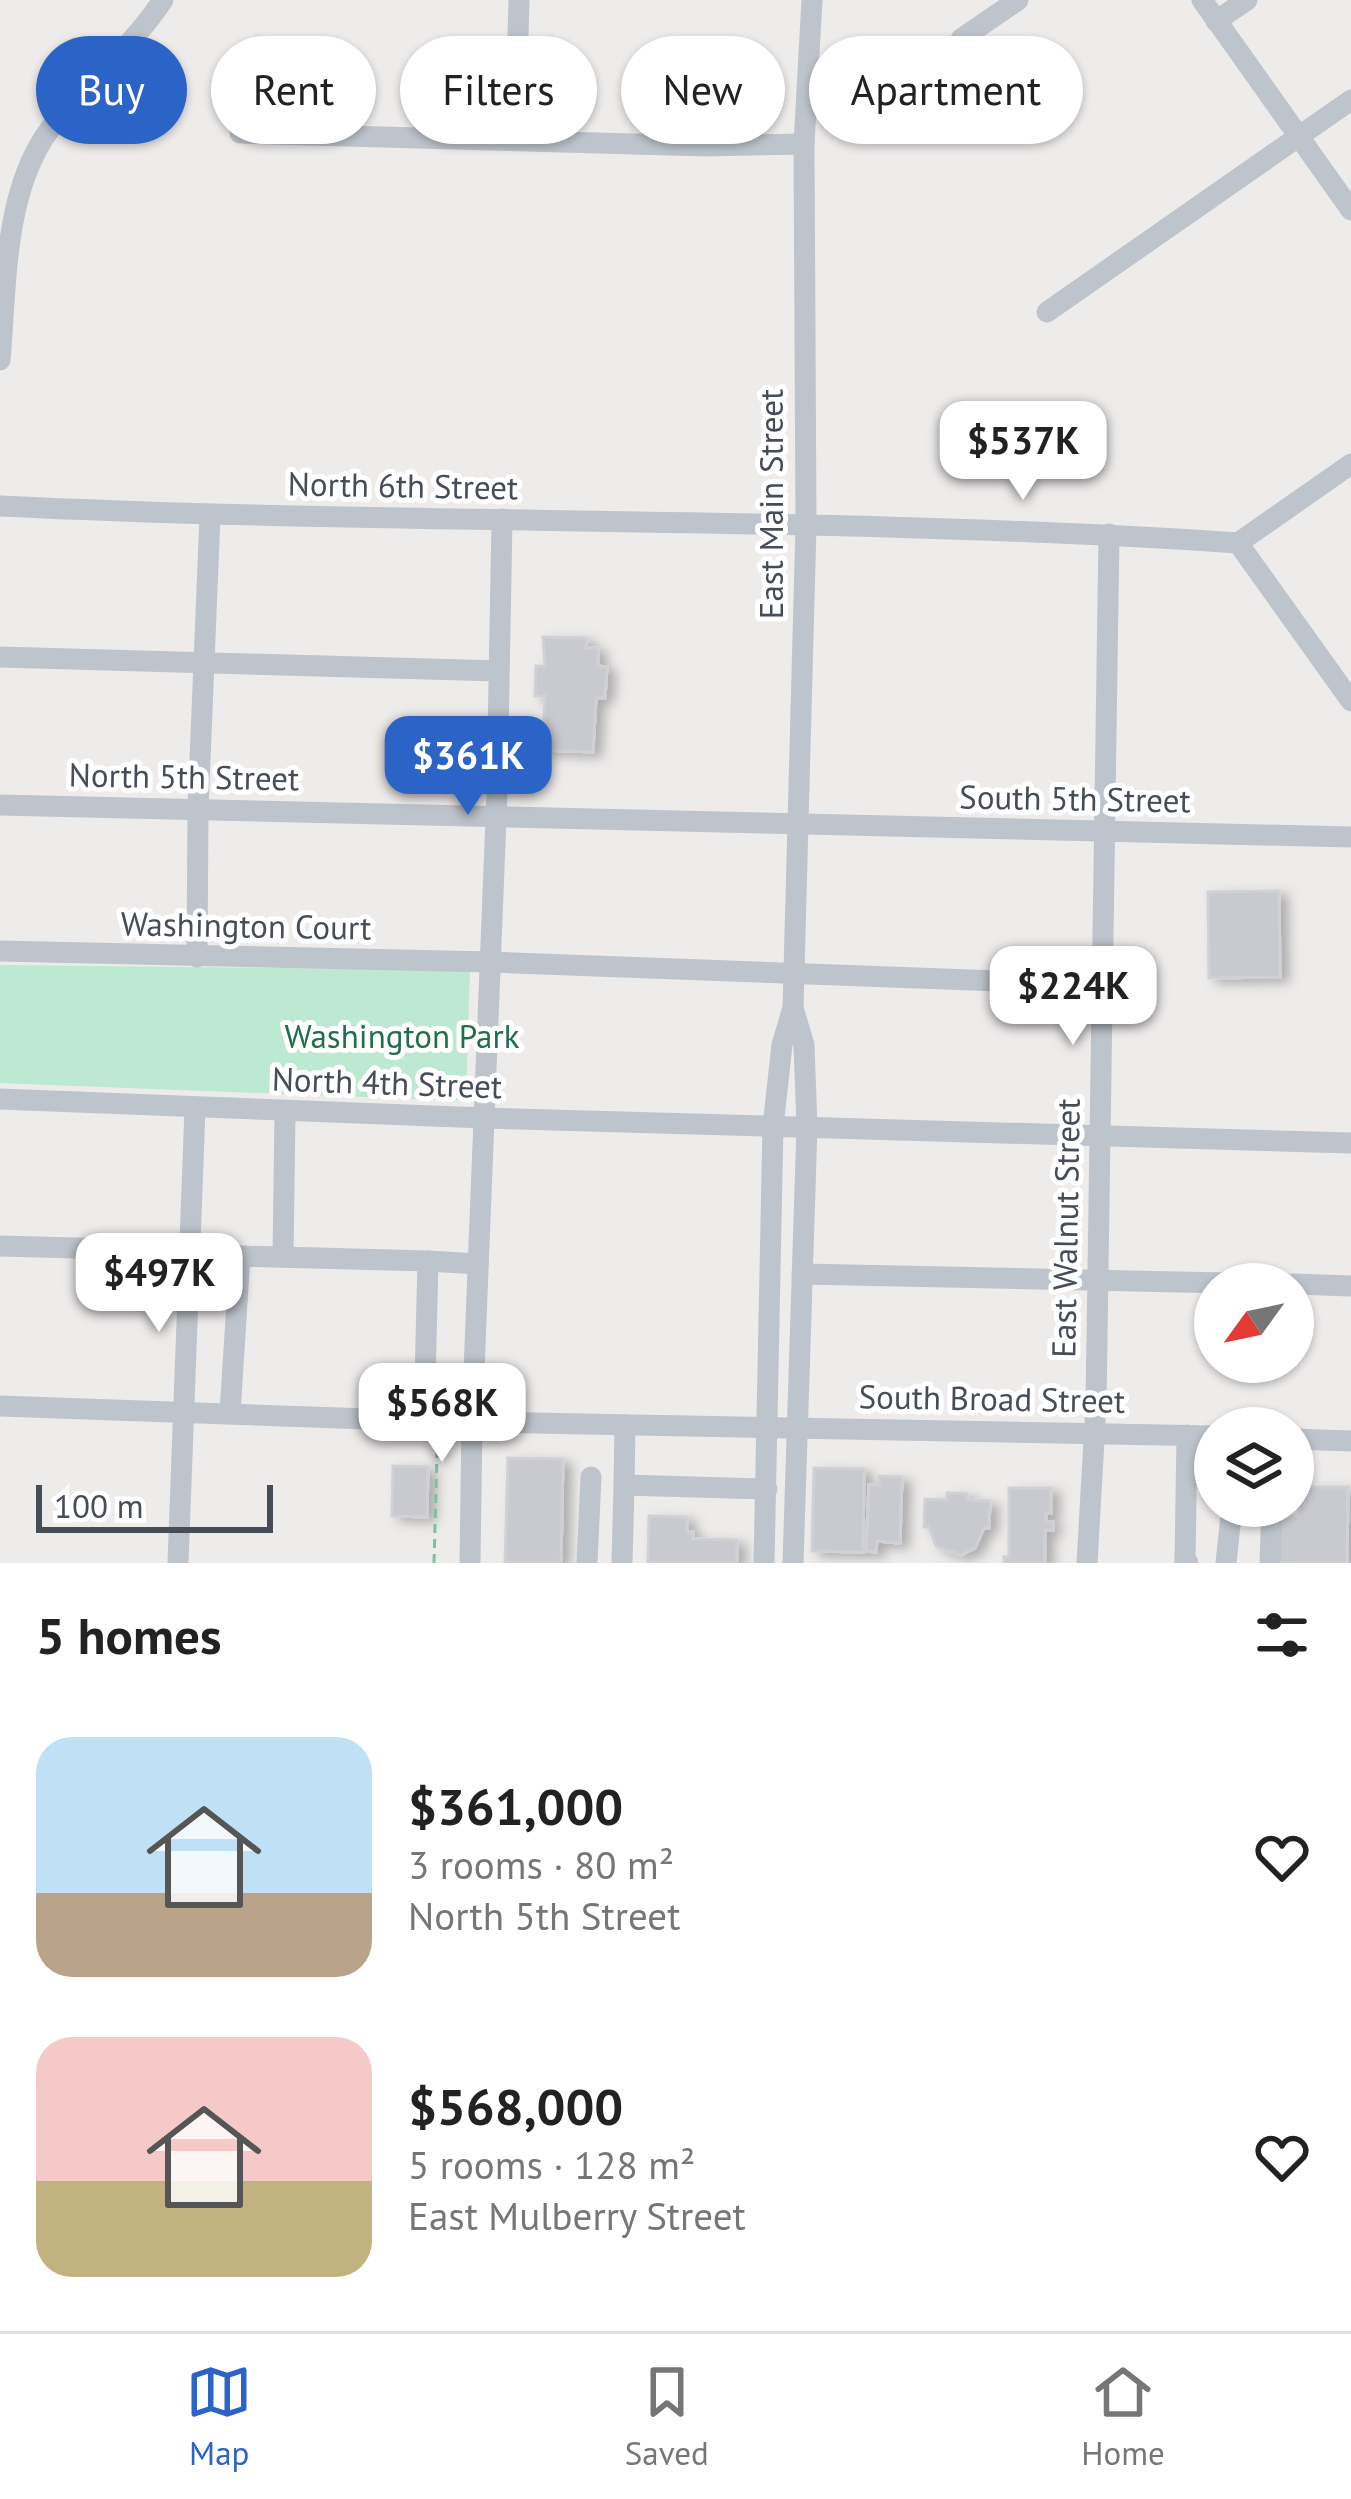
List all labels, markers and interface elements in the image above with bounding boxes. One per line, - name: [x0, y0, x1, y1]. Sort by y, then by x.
- chip: Buy: [36, 36, 187, 144]
- chip: Rent: [211, 36, 376, 144]
- chip: Filters: [400, 36, 597, 144]
- chip: New: [621, 36, 785, 144]
- chip: Apartment: [809, 36, 1083, 144]
- street label: East Main Street: [749, 389, 792, 619]
- pin: $537K: [939, 401, 1107, 503]
- text: $537K: [967, 414, 1079, 465]
- street label: North 6th Street: [287, 461, 519, 509]
- pin: $361K: [384, 716, 552, 818]
- text: $361K: [412, 729, 524, 780]
- street label: North 5th Street: [68, 752, 300, 800]
- street label: South 5th Street: [959, 774, 1191, 822]
- street label: Washington Court: [120, 901, 372, 949]
- pin: $224K: [989, 946, 1157, 1048]
- text: $224K: [1017, 959, 1129, 1010]
- park label: Washington Park: [285, 1014, 520, 1057]
- street label: North 4th Street: [271, 1056, 503, 1108]
- street label: East Walnut Street: [1041, 1098, 1089, 1358]
- pin: $497K: [75, 1233, 243, 1335]
- text: $497K: [103, 1246, 215, 1297]
- north arrow: [1194, 1263, 1314, 1383]
- map controls: [1194, 1263, 1314, 1527]
- pin: $568K: [358, 1363, 526, 1465]
- street label: South Broad Street: [858, 1374, 1126, 1422]
- text: $568K: [386, 1376, 498, 1427]
- button: layers: [1194, 1407, 1314, 1527]
- scale bar: [36, 1479, 273, 1532]
- text: 100 m: [54, 1484, 144, 1527]
- text: 5 homes: [36, 1602, 222, 1668]
- icon: filters: [1249, 1602, 1315, 1668]
- text: $361,000: [408, 1773, 623, 1839]
- icon: home: [132, 1785, 276, 1929]
- icon: heart: [1249, 1824, 1315, 1890]
- text: 3 rooms · 80 m²: [408, 1839, 674, 1890]
- text: North 5th Street: [408, 1890, 680, 1941]
- text: $568,000: [408, 2073, 623, 2139]
- icon: home: [132, 2085, 276, 2229]
- icon: heart: [1249, 2124, 1315, 2190]
- text: 5 rooms · 128 m²: [408, 2139, 695, 2190]
- text: East Mulberry Street: [408, 2190, 746, 2241]
- tab: Map: [186, 2359, 252, 2474]
- tab: Saved: [625, 2359, 709, 2474]
- tab: Home: [1081, 2359, 1165, 2474]

